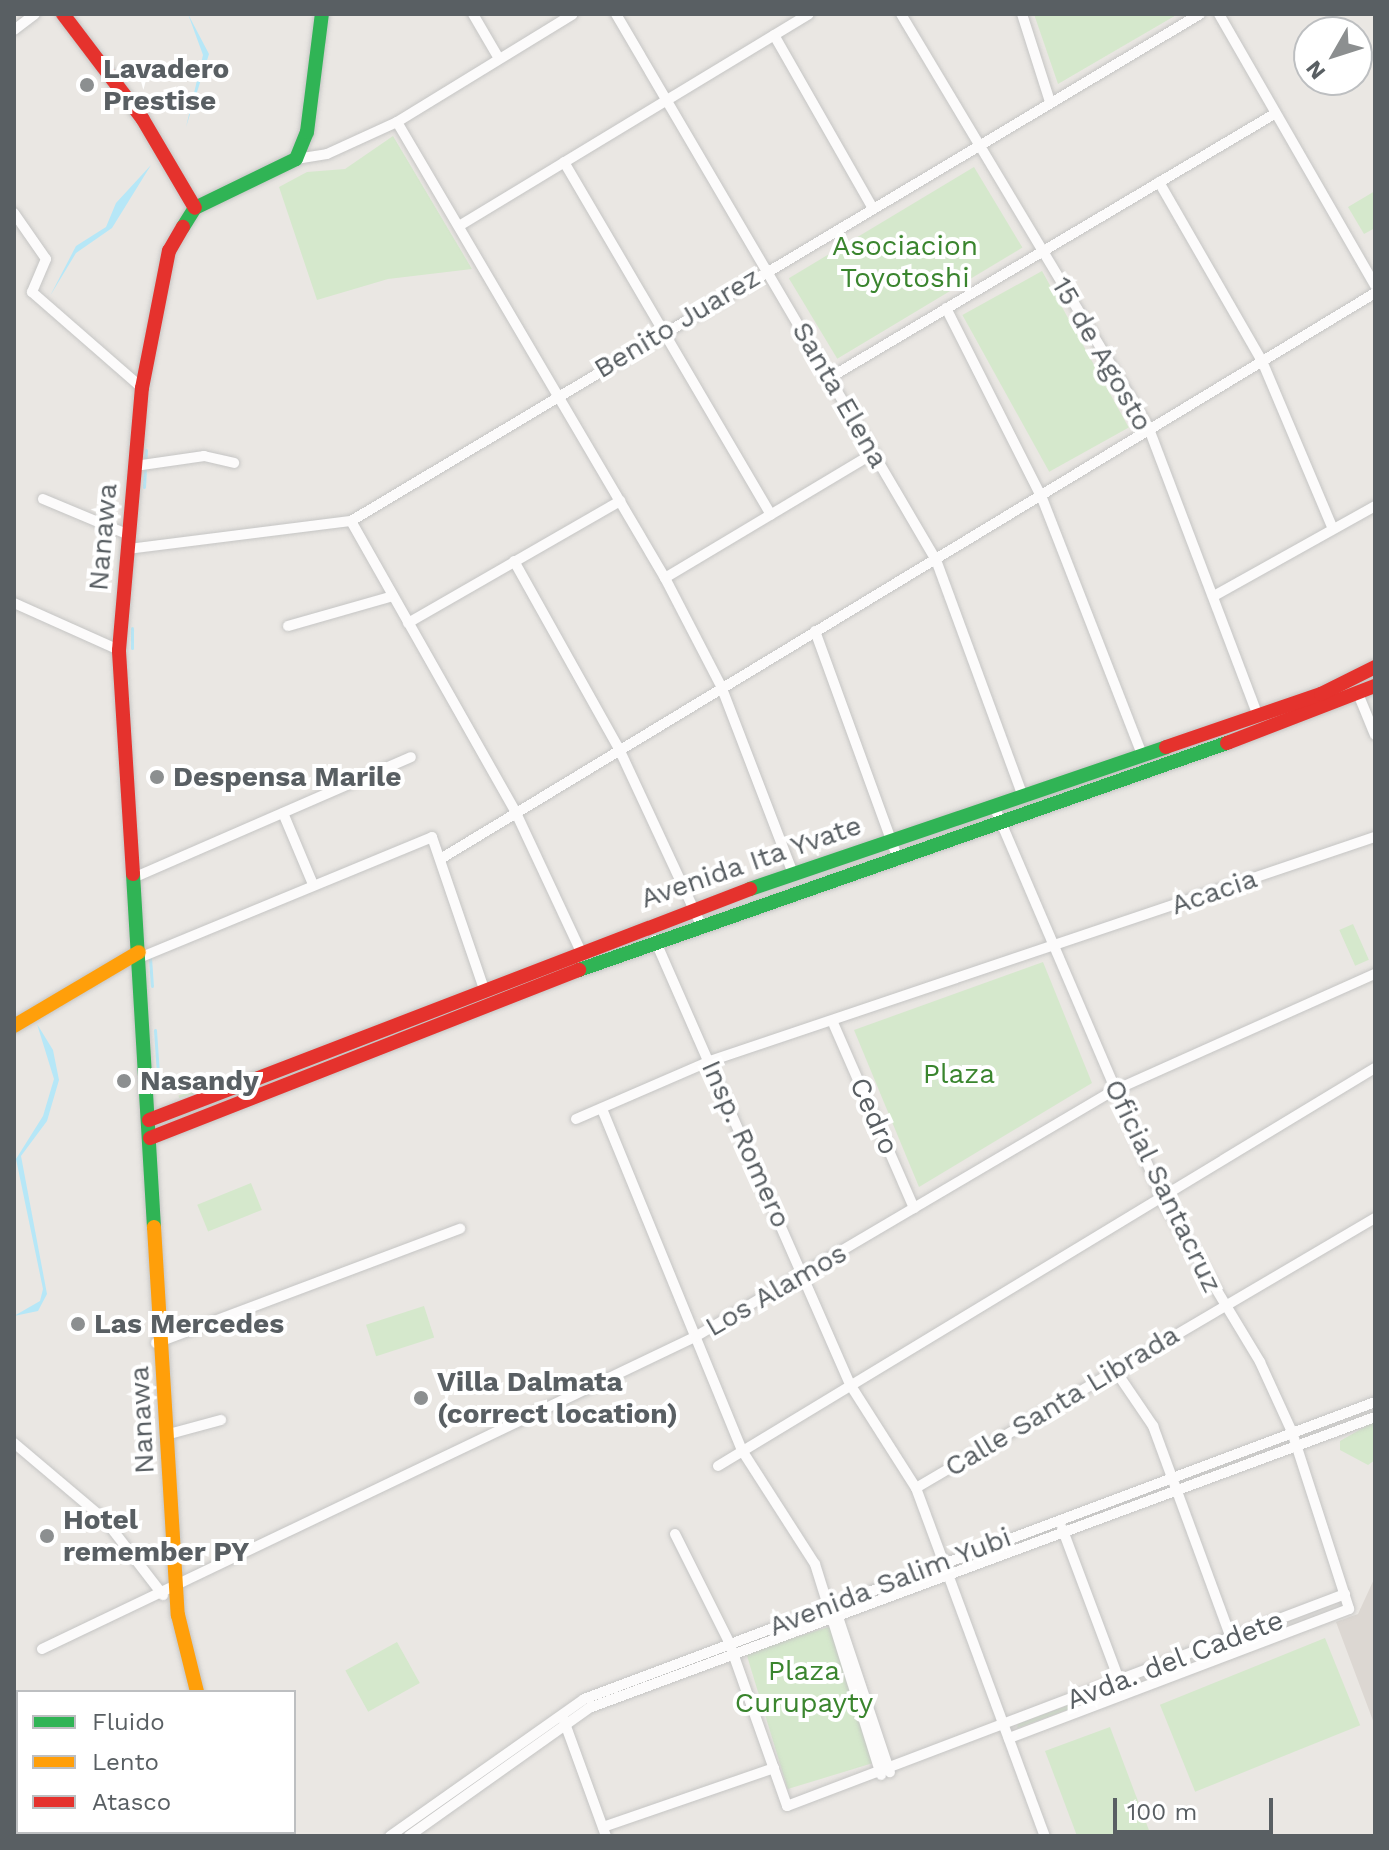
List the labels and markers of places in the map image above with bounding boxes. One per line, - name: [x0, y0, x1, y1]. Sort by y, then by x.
- place label: Lavadero Prestise: [103, 52, 229, 118]
- marker: Lavadero Prestise: [78, 76, 96, 94]
- place label: Despensa Marile: [173, 760, 402, 794]
- marker: Despensa Marile: [148, 768, 166, 786]
- place label: Nasandy: [140, 1064, 259, 1098]
- marker: Nasandy: [115, 1072, 133, 1090]
- place label: Las Mercedes: [94, 1307, 284, 1341]
- marker: Las Mercedes: [69, 1315, 87, 1333]
- place label: Villa Dalmata (correct location): [437, 1365, 678, 1431]
- marker: Villa Dalmata (correct location): [412, 1389, 430, 1407]
- place label: Hotel remember PY: [63, 1503, 250, 1569]
- marker: Hotel remember PY: [38, 1527, 56, 1545]

